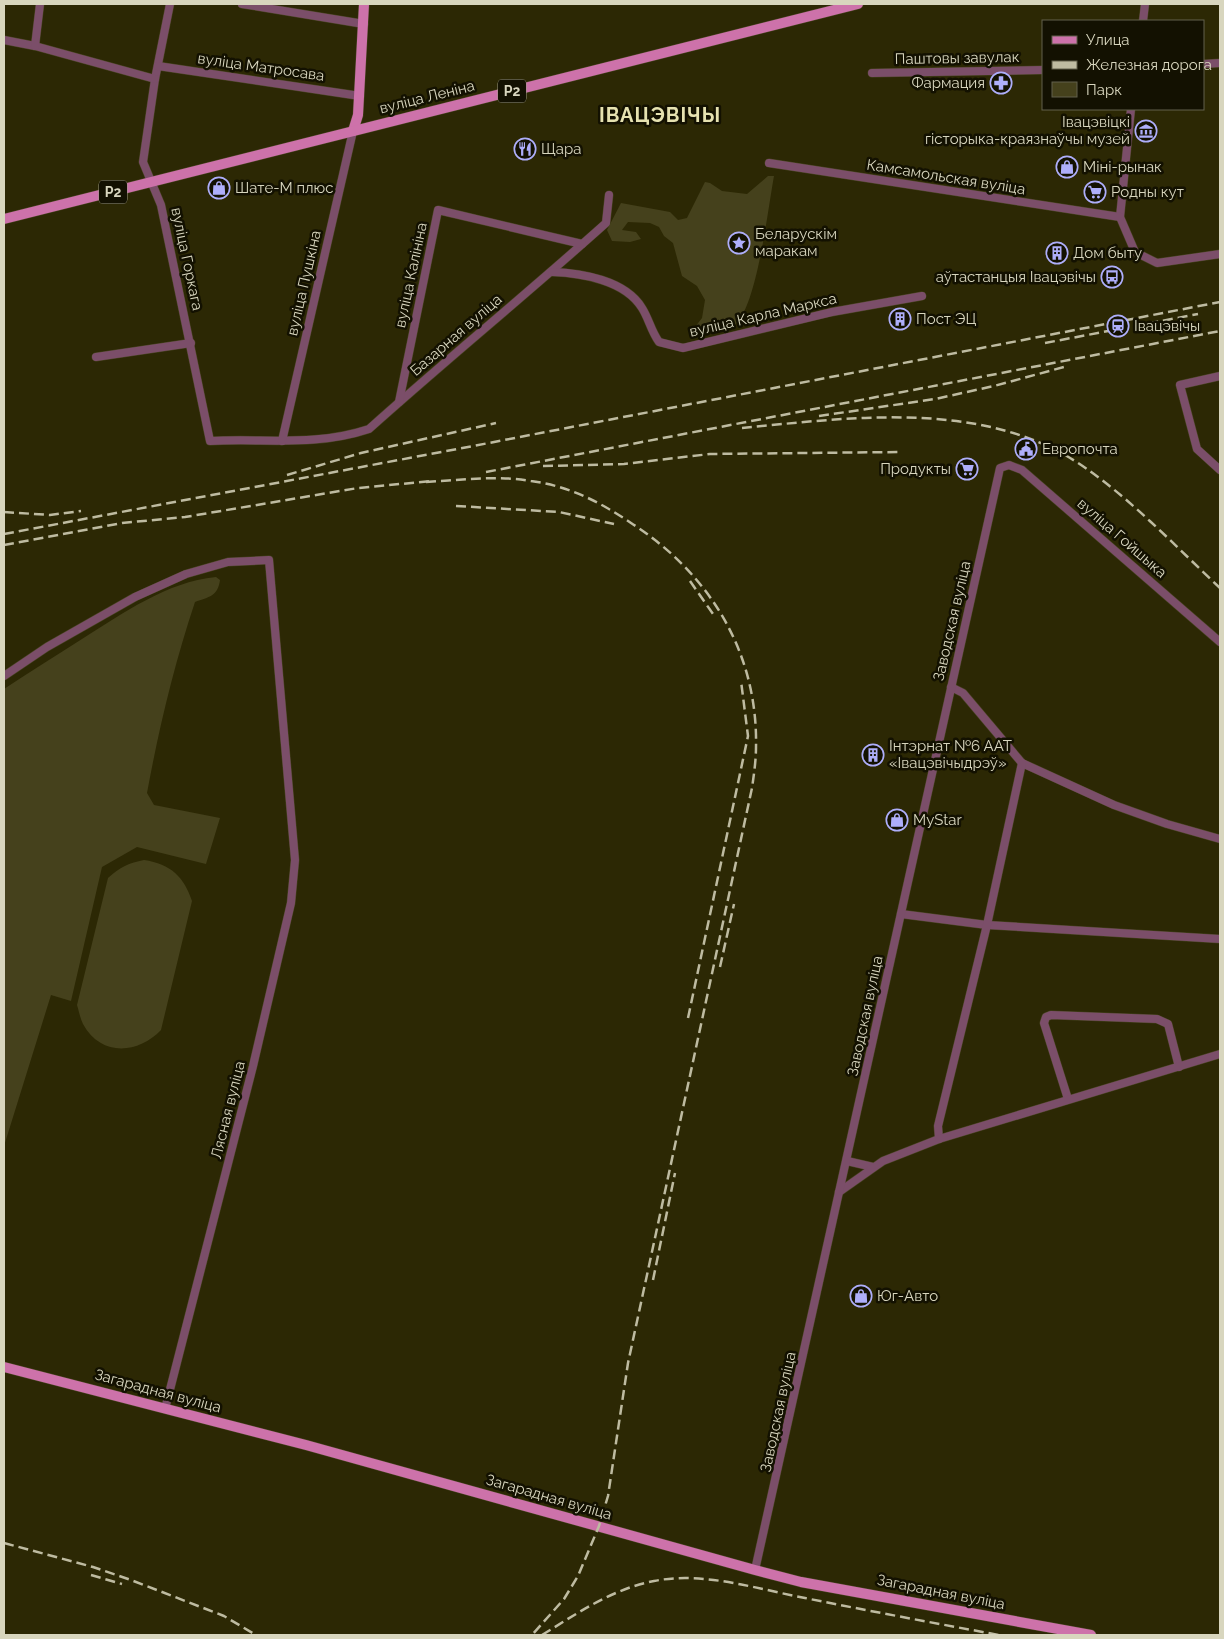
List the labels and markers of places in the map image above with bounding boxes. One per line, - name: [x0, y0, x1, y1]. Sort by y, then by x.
- pharmacy icon: Фармация: [989, 71, 1013, 95]
- place label: Фармация: [911, 74, 985, 92]
- place label: Івацэвіцкі гісторыка-краязнаўчы музей: [925, 113, 1130, 148]
- museum icon: Івацэвіцкі гісторыка-краязнаўчы музей: [1134, 119, 1158, 143]
- restaurant icon: Щара: [513, 137, 537, 161]
- place label: Щара: [541, 140, 581, 158]
- shop icon: Міні-рынак: [1055, 155, 1079, 179]
- place label: Міні-рынак: [1083, 158, 1162, 176]
- shop icon: Шате-М плюс: [207, 176, 231, 200]
- place label: Шате-М плюс: [235, 179, 334, 197]
- supermarket icon: Родны кут: [1083, 180, 1107, 204]
- place label: Родны кут: [1111, 183, 1184, 201]
- place label: Беларускім маракам: [755, 225, 837, 260]
- place icon: Беларускім маракам: [727, 231, 751, 255]
- building icon: Дом быту: [1045, 241, 1069, 265]
- place label: Дом быту: [1073, 244, 1142, 262]
- bus stop icon: аўтастанцыя Івацэвічы: [1100, 265, 1124, 289]
- place label: аўтастанцыя Івацэвічы: [936, 268, 1096, 286]
- building icon: Пост ЭЦ: [888, 307, 912, 331]
- place label: Пост ЭЦ: [916, 310, 977, 328]
- station icon: Івацэвічы: [1106, 314, 1130, 338]
- place label: Івацэвічы: [1134, 317, 1200, 335]
- public building icon: Европочта: [1014, 437, 1038, 461]
- place label: Европочта: [1042, 440, 1118, 458]
- supermarket icon: Продукты: [955, 457, 979, 481]
- place label: Продукты: [880, 460, 951, 478]
- place label: Інтэрнат №6 ААТ «Івацэвічыдрэў»: [889, 737, 1012, 772]
- building icon: Інтэрнат №6 ААТ «Івацэвічыдрэў»: [861, 743, 885, 767]
- shop icon: MyStar: [885, 808, 909, 832]
- place label: MyStar: [913, 811, 962, 829]
- shop icon: Юг-Авто: [849, 1284, 873, 1308]
- place label: Юг-Авто: [877, 1287, 938, 1305]

